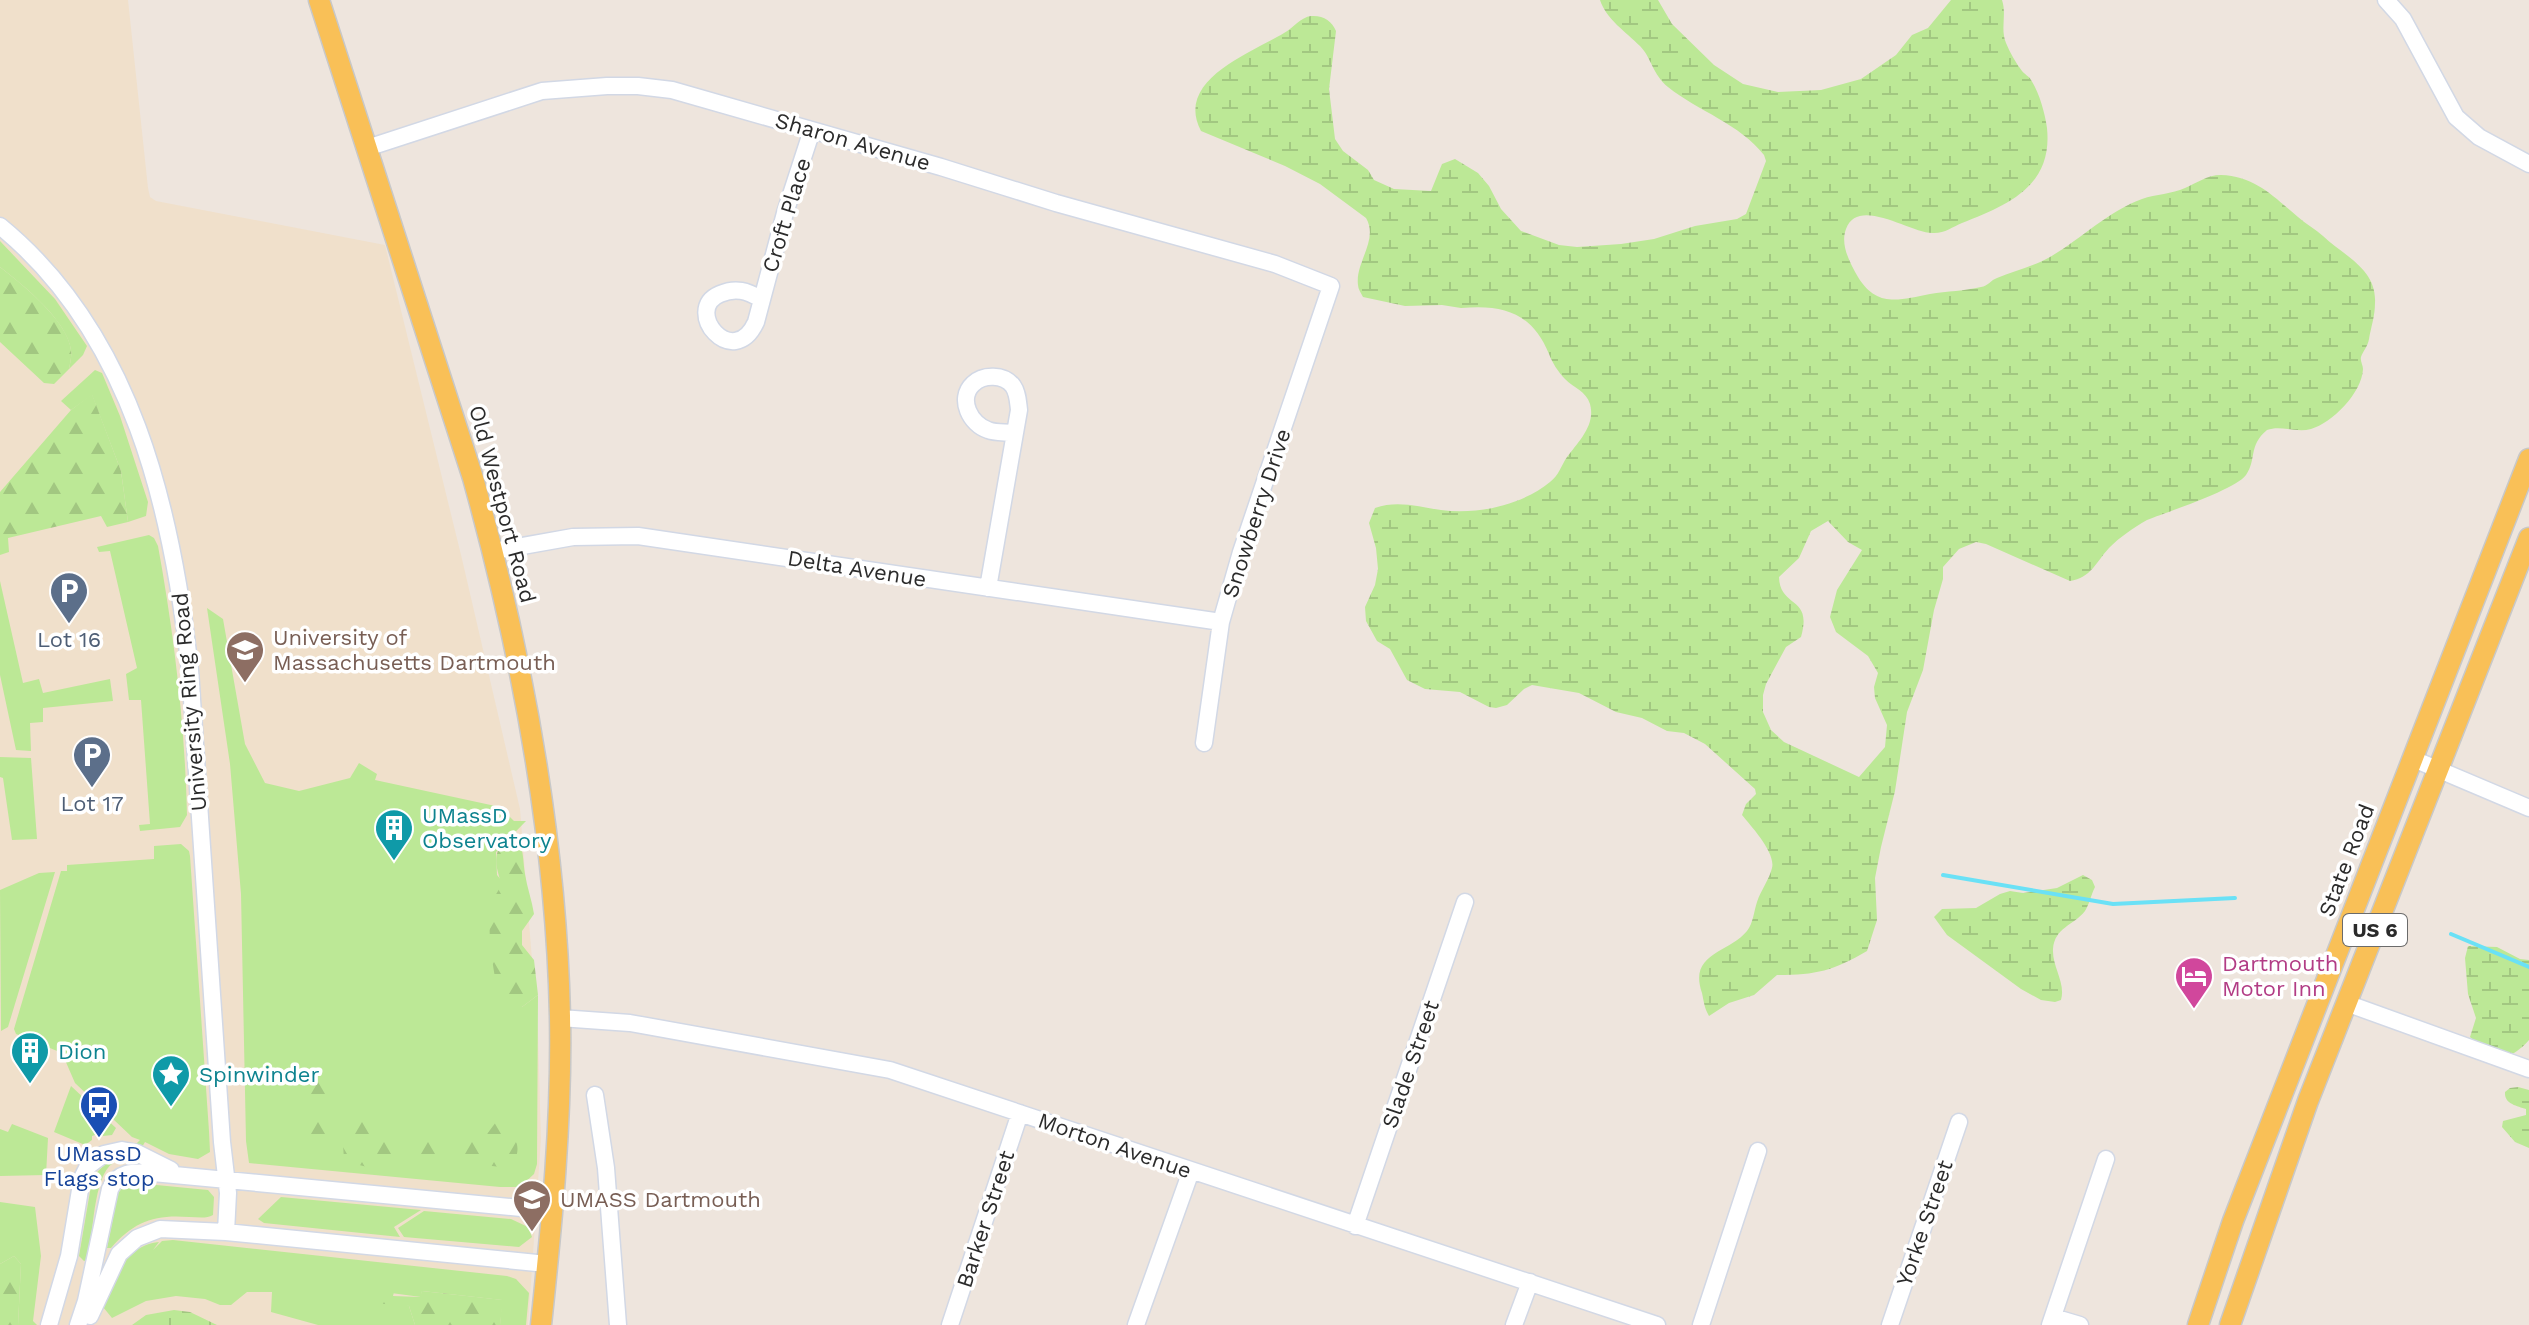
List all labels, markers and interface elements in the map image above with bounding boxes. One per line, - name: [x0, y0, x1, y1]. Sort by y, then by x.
- street label: Sharon Avenue: [772, 107, 933, 176]
- street label: Croft Place: [757, 155, 816, 276]
- street label: Old Westport Road: [464, 403, 541, 606]
- street label: Snowberry Drive: [1217, 425, 1296, 601]
- street label: Delta Avenue: [786, 545, 928, 592]
- parking icon: Lot 16: [48, 570, 90, 625]
- street label: University Ring Road: [167, 592, 212, 812]
- place label: University of Massachusetts Dartmouth: [273, 625, 556, 675]
- place label: Lot 16: [37, 627, 101, 652]
- school or university icon: University of Massachusetts Dartmouth: [224, 629, 266, 684]
- parking icon: Lot 17: [71, 734, 113, 789]
- place label: Lot 17: [60, 791, 124, 816]
- street label: State Road: [2314, 800, 2379, 920]
- place label: UMassD Observatory: [422, 803, 552, 853]
- building icon: UMassD Observatory: [373, 807, 415, 862]
- road number: US 6: [2343, 914, 2407, 946]
- place label: Dartmouth Motor Inn: [2222, 951, 2338, 1001]
- hotel icon: Dartmouth Motor Inn: [2173, 955, 2215, 1010]
- street label: Slade Street: [1377, 997, 1444, 1131]
- building icon: Dion: [9, 1030, 51, 1085]
- place label: Dion: [58, 1039, 106, 1064]
- place icon: Spinwinder: [150, 1053, 192, 1108]
- place label: Spinwinder: [199, 1062, 319, 1087]
- bus stop icon: UMassD Flags stop: [78, 1084, 120, 1139]
- street label: Morton Avenue: [1035, 1108, 1195, 1183]
- place label: UMassD Flags stop: [43, 1141, 155, 1191]
- street label: Barker Street: [952, 1147, 1019, 1291]
- street label: Yorke Street: [1891, 1157, 1958, 1289]
- school or university icon: UMASS Dartmouth: [511, 1178, 553, 1233]
- place label: UMASS Dartmouth: [560, 1187, 761, 1212]

